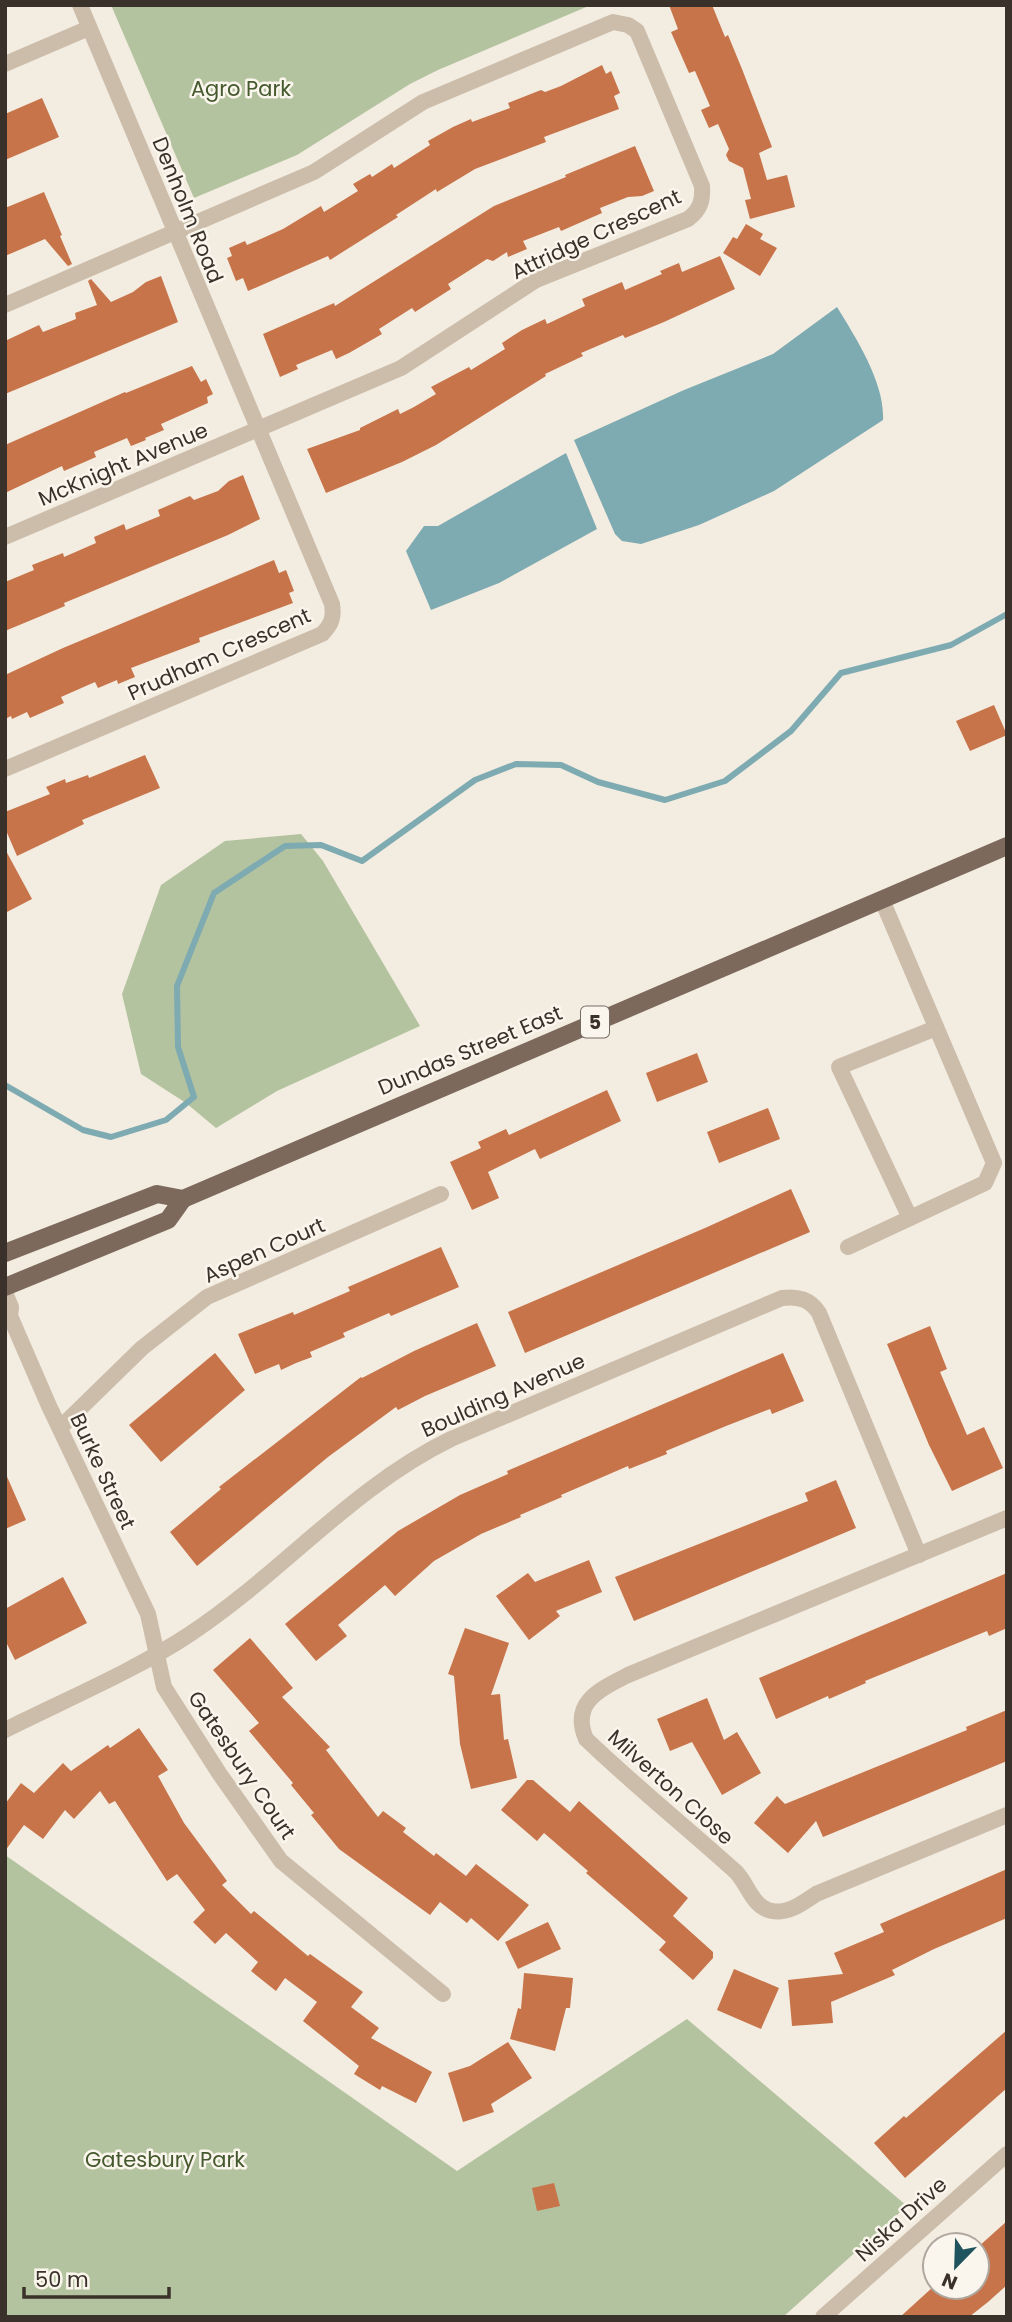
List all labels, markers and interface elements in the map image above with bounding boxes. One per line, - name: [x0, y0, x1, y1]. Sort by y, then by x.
- park label: Agro Park: [191, 74, 291, 103]
- street label: Denholm Road: [145, 133, 231, 287]
- street label: Attridge Crescent: [506, 182, 686, 286]
- street label: McKnight Avenue: [34, 415, 212, 513]
- street label: Prudham Crescent: [123, 601, 315, 707]
- street label: Dundas Street East: [373, 998, 567, 1102]
- road number: 5: [581, 1006, 609, 1038]
- street label: Aspen Court: [199, 1210, 329, 1290]
- street label: Boulding Avenue: [417, 1346, 589, 1444]
- street label: Burke Street: [63, 1408, 143, 1534]
- street label: Gatesbury Court: [181, 1685, 303, 1845]
- street label: Milverton Close: [602, 1723, 740, 1851]
- park label: Gatesbury Park: [85, 2145, 245, 2174]
- street label: Niska Drive: [849, 2170, 953, 2268]
- north arrow: [921, 2231, 991, 2301]
- scale bar: [24, 2256, 170, 2300]
- text: 50 m: [35, 2265, 89, 2294]
- text: N: [938, 2266, 961, 2296]

